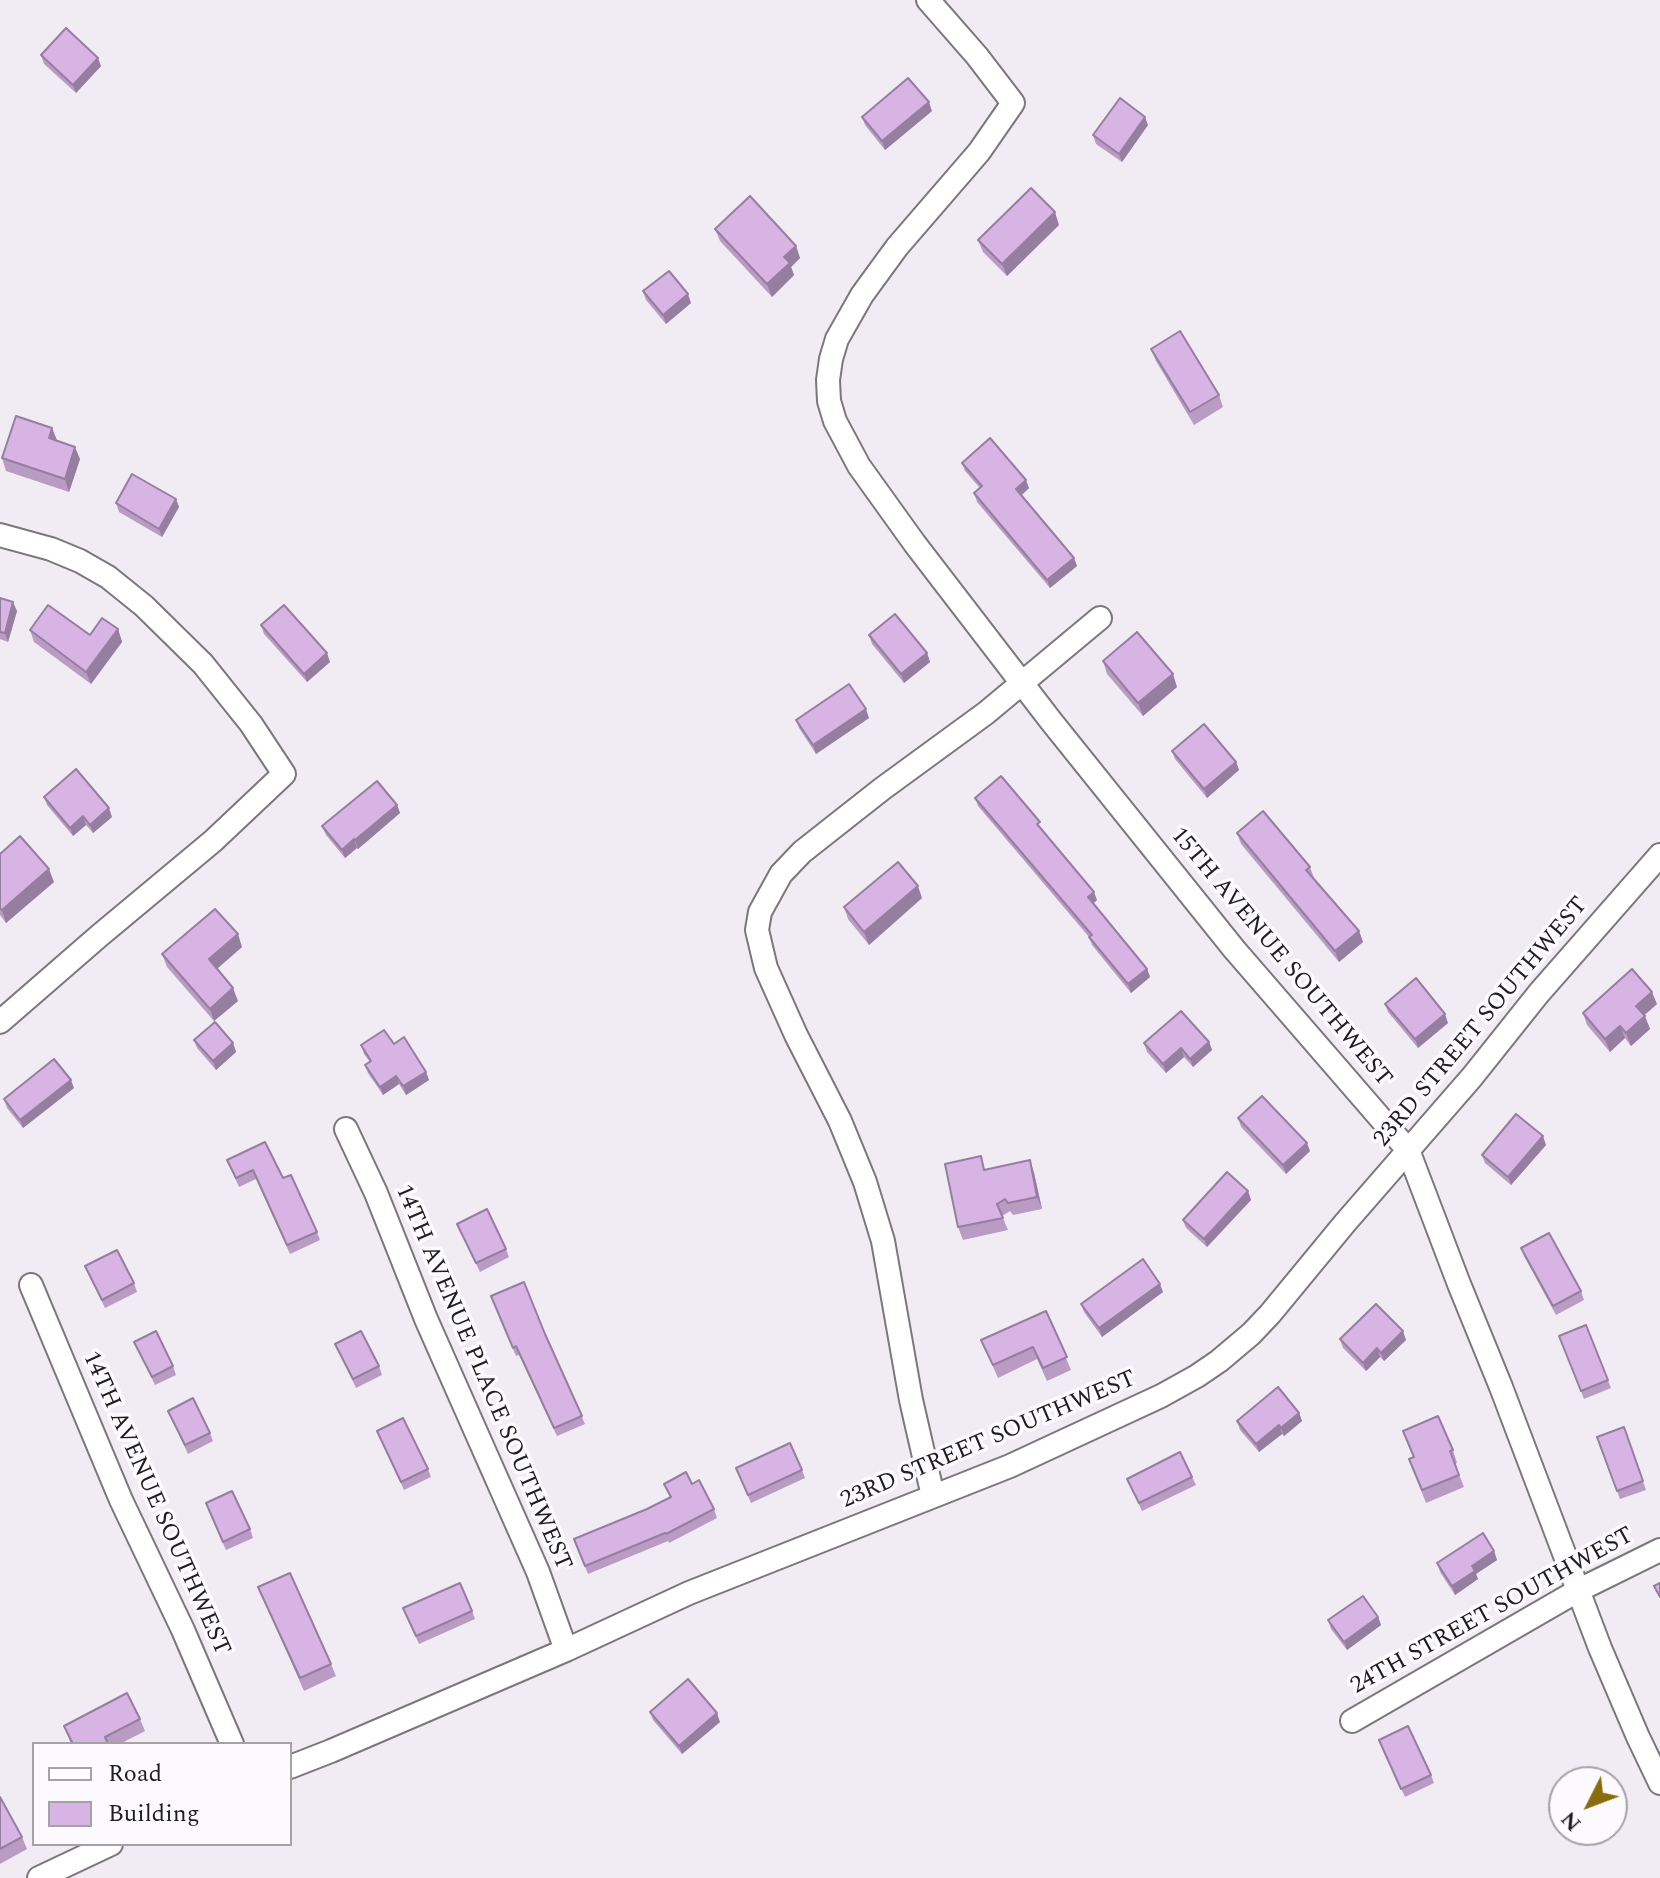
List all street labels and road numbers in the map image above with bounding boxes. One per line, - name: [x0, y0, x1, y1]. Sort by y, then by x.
- street label: 15TH AVENUE SOUTHWEST: [1163, 822, 1397, 1094]
- street label: 23RD STREET SOUTHWEST: [1369, 892, 1595, 1154]
- street label: 14TH AVENUE PLACE SOUTHWEST: [387, 1181, 577, 1575]
- street label: 14TH AVENUE SOUTHWEST: [75, 1347, 235, 1661]
- street label: 23RD STREET SOUTHWEST: [837, 1366, 1141, 1516]
- street label: 24TH STREET SOUTHWEST: [1347, 1522, 1639, 1702]

